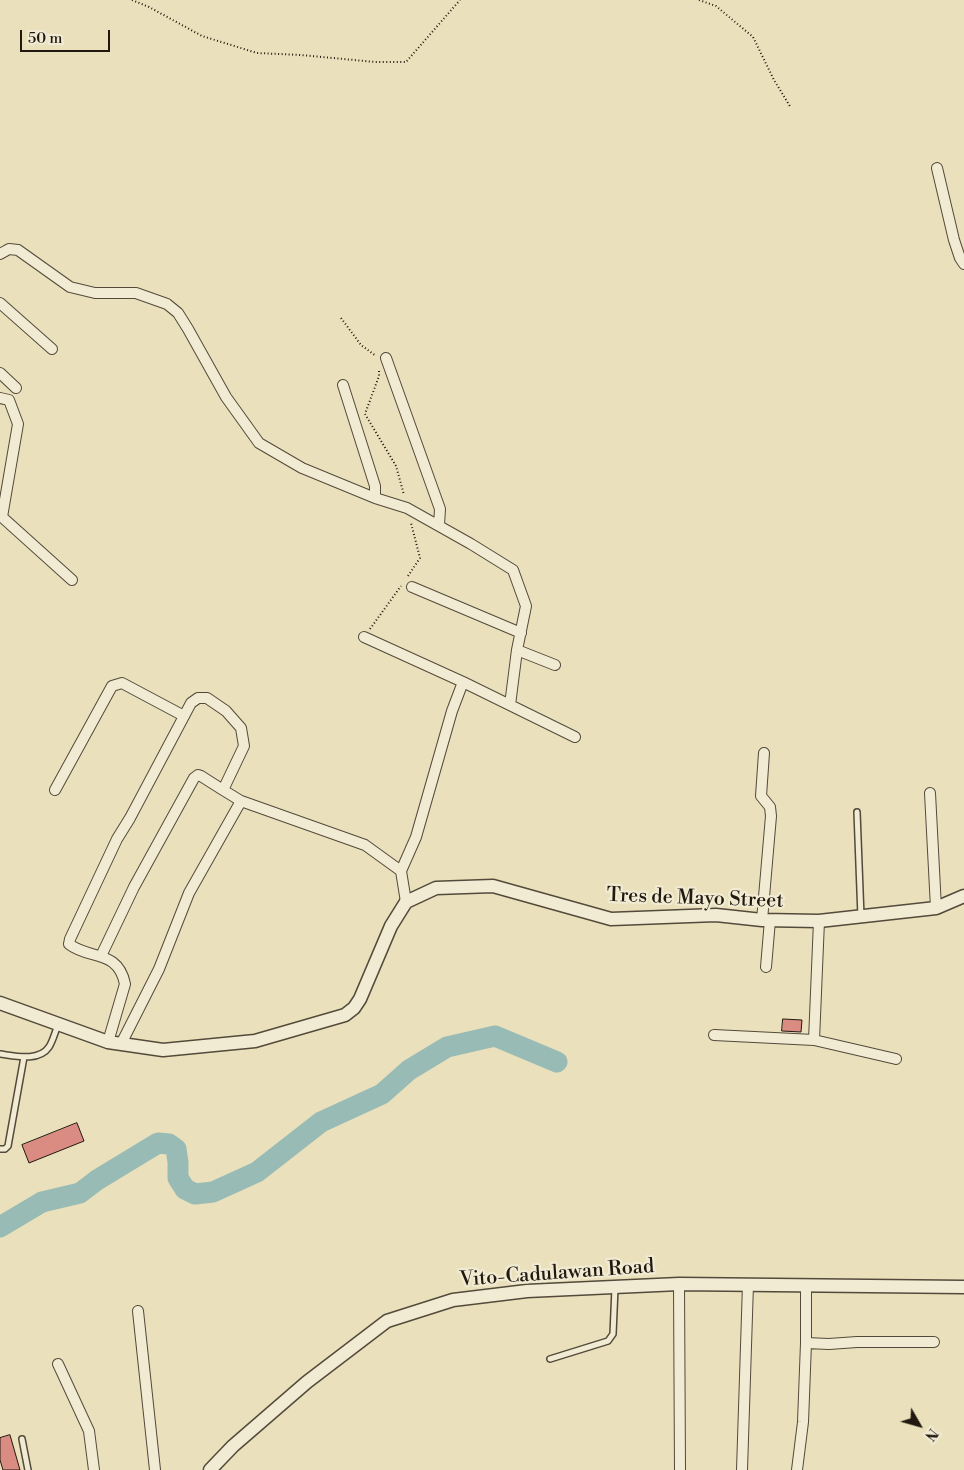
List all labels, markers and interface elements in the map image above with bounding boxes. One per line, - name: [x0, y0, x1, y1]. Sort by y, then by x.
- scale bar: [22, 20, 112, 52]
- text: 50 m: [28, 29, 62, 48]
- street label: Tres de Mayo Street: [606, 884, 784, 914]
- street label: Vito-Cadulawan Road: [459, 1255, 655, 1293]
- north arrow: [894, 1400, 944, 1450]
- text: N: [920, 1424, 941, 1444]

